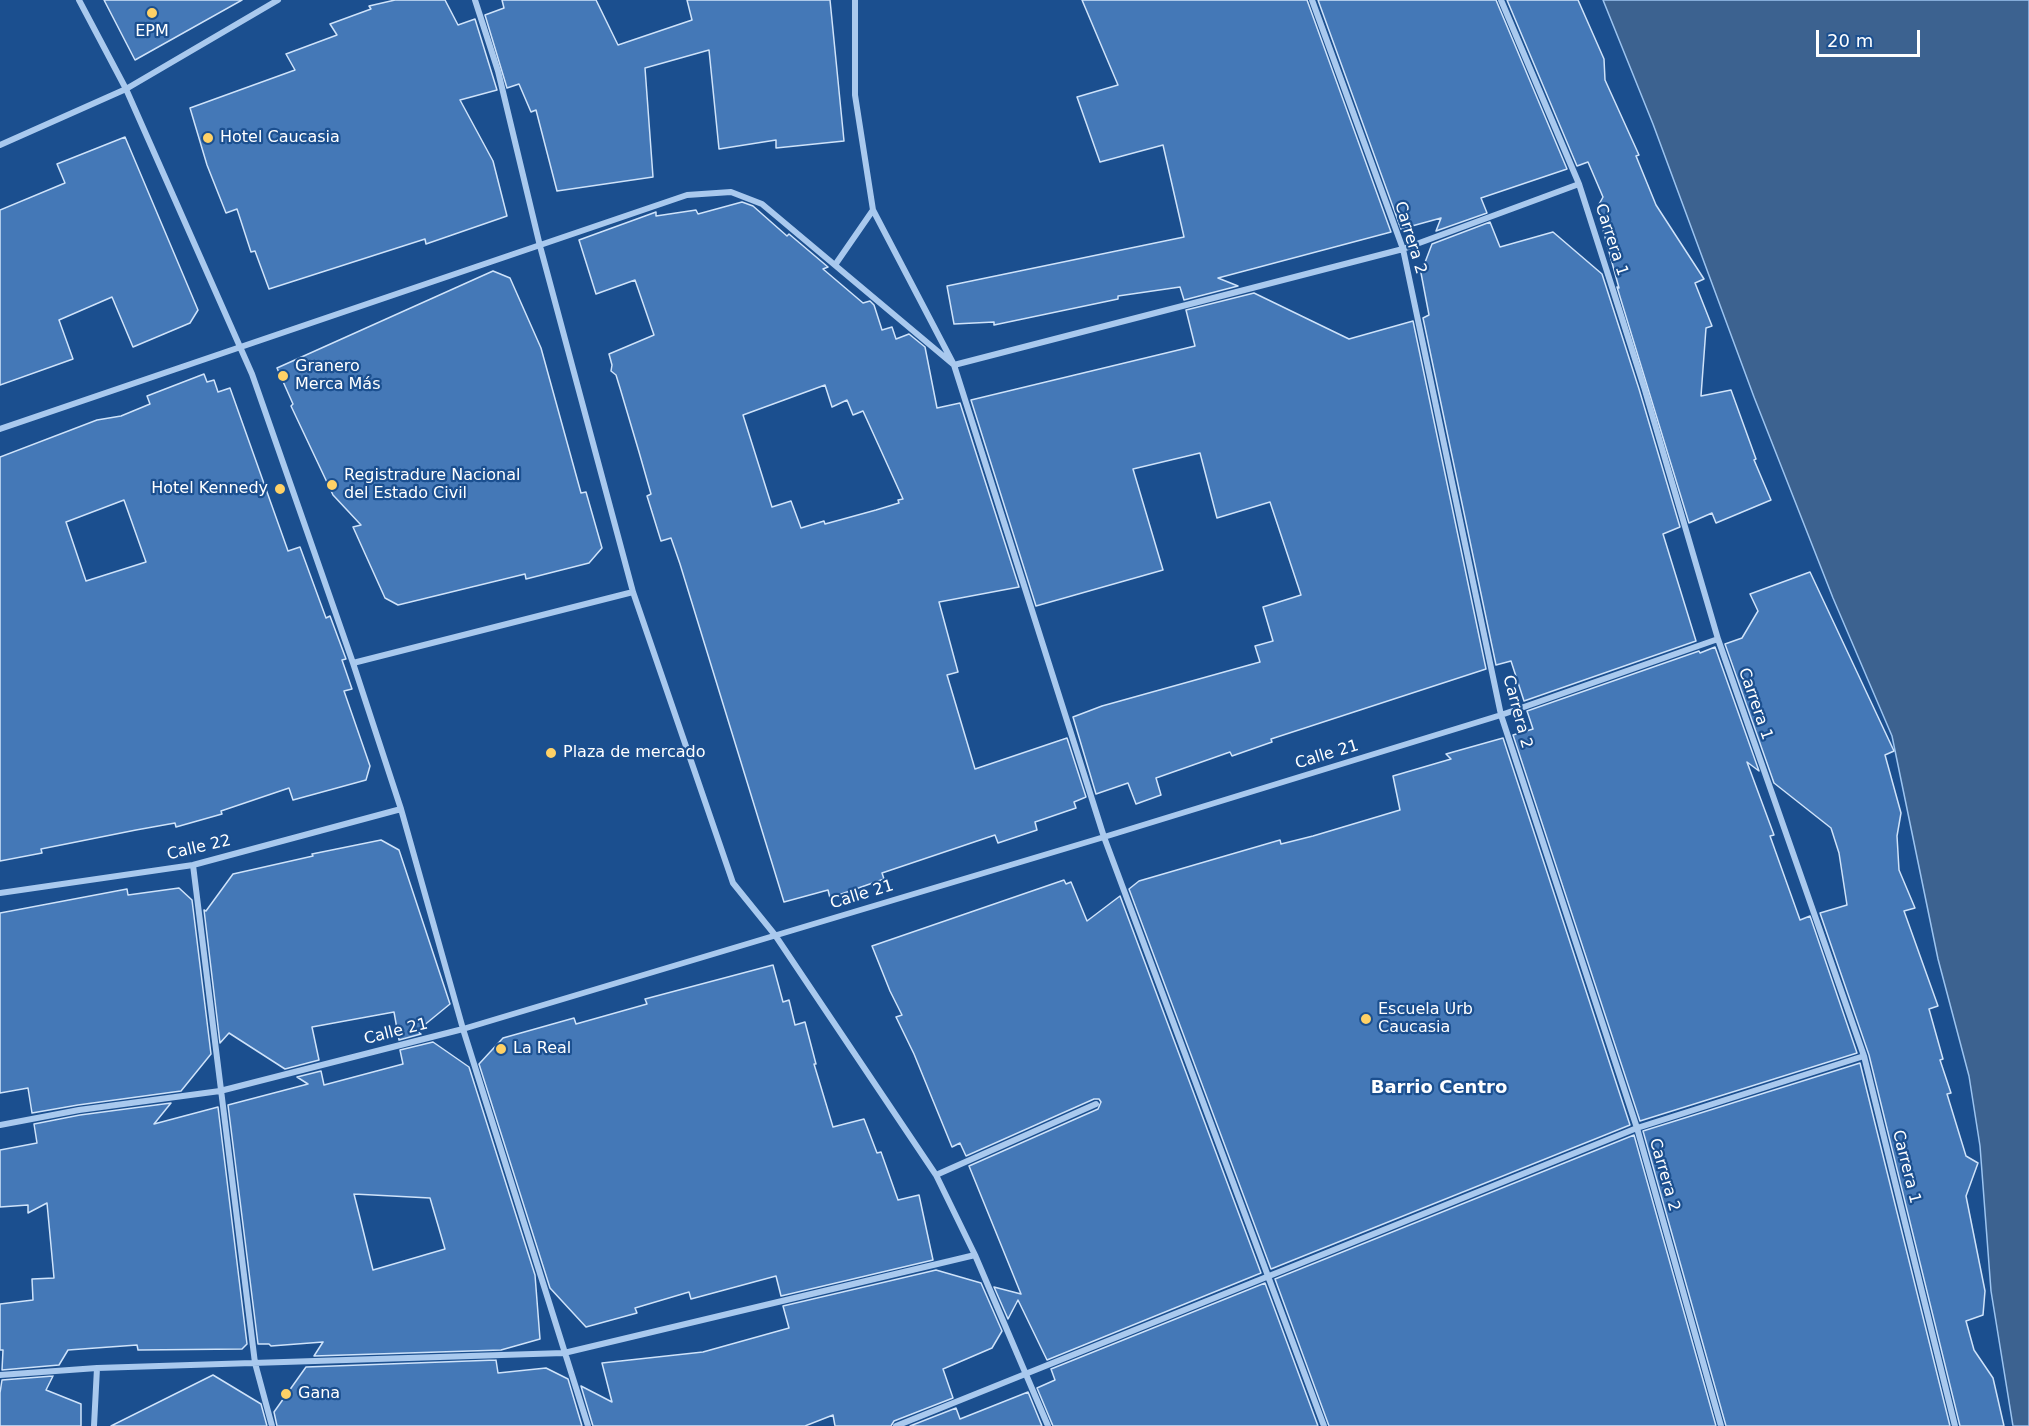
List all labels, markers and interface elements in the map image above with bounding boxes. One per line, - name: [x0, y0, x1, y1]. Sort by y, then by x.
- marker: EPM: [145, 6, 159, 20]
- scale bar: [1819, 18, 1922, 56]
- place label: EPM: [135, 22, 169, 42]
- text: 20 m: [1827, 30, 1873, 51]
- place label: Hotel Caucasia: [220, 128, 340, 148]
- marker: Hotel Caucasia: [201, 131, 215, 145]
- street label: Carrera 2: [1390, 199, 1430, 277]
- street label: Carrera 1: [1590, 201, 1632, 279]
- place label: Granero Merca Más: [295, 357, 381, 395]
- marker: Granero Merca Más: [276, 369, 290, 383]
- place label: Registradure Nacional del Estado Civil: [344, 466, 520, 504]
- marker: Registradure Nacional del Estado Civil: [325, 478, 339, 492]
- place label: Hotel Kennedy: [151, 479, 268, 499]
- marker: Hotel Kennedy: [273, 482, 287, 496]
- street label: Carrera 1: [1734, 665, 1776, 743]
- street label: Carrera 2: [1498, 673, 1536, 751]
- street label: Calle 21: [1293, 736, 1361, 774]
- place label: Plaza de mercado: [563, 743, 705, 763]
- marker: Plaza de mercado: [544, 746, 558, 760]
- street label: Calle 22: [165, 831, 233, 865]
- street label: Calle 21: [828, 876, 896, 914]
- place label: Escuela Urb Caucasia: [1378, 1000, 1473, 1038]
- marker: Escuela Urb Caucasia: [1359, 1012, 1373, 1026]
- street label: Calle 21: [362, 1015, 430, 1049]
- place label: La Real: [513, 1039, 571, 1059]
- marker: La Real: [494, 1042, 508, 1056]
- district label: Barrio Centro: [1371, 1077, 1507, 1099]
- street label: Carrera 1: [1888, 1128, 1924, 1206]
- street label: Carrera 2: [1644, 1136, 1684, 1214]
- place label: Gana: [298, 1384, 340, 1404]
- marker: Gana: [279, 1387, 293, 1401]

